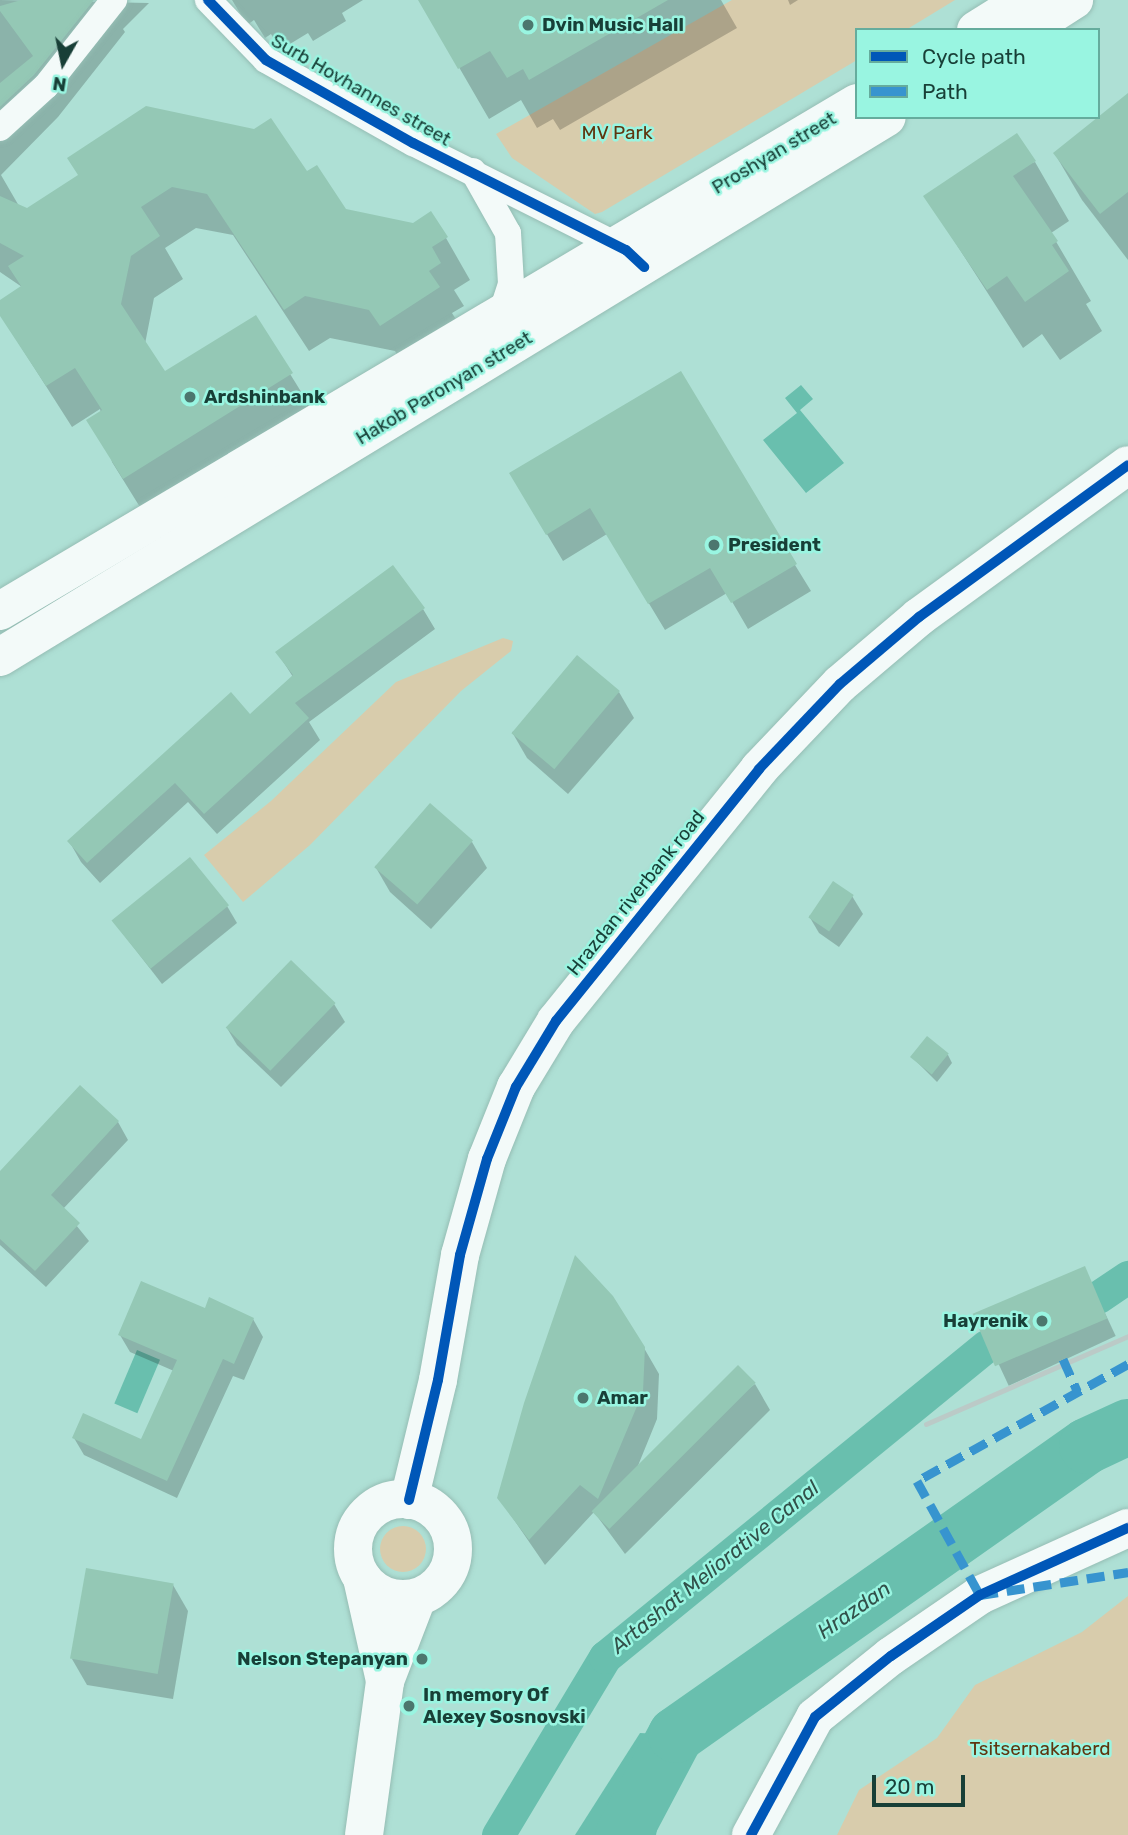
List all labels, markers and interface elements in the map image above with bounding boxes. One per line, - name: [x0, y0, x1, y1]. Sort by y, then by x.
- place label: Dvin Music Hall: [542, 14, 684, 36]
- marker: Dvin Music Hall: [520, 17, 536, 33]
- north arrow: [28, 28, 98, 98]
- legend: [855, 28, 1100, 119]
- street label: Surb Hovhannes street: [267, 29, 455, 151]
- text: Cycle path: [922, 44, 1026, 69]
- text: N: [51, 72, 68, 97]
- text: Path: [922, 79, 968, 104]
- street label: Proshyan street: [708, 107, 840, 199]
- park label: MV Park: [581, 122, 653, 144]
- street label: Hakob Paronyan street: [352, 326, 536, 450]
- place label: Ardshinbank: [204, 386, 325, 408]
- marker: Ardshinbank: [182, 389, 198, 405]
- place label: President: [728, 534, 821, 556]
- marker: President: [706, 537, 722, 553]
- street label: Hrazdan riverbank road: [562, 806, 710, 980]
- place label: Hayrenik: [943, 1310, 1028, 1332]
- marker: Hayrenik: [1034, 1313, 1050, 1329]
- place label: Amar: [597, 1387, 648, 1409]
- marker: Amar: [575, 1390, 591, 1406]
- water label: Artashat Meliorative Canal: [606, 1475, 824, 1659]
- water label: Hrazdan: [813, 1576, 895, 1644]
- place label: Nelson Stepanyan: [237, 1648, 408, 1670]
- marker: Nelson Stepanyan: [414, 1651, 430, 1667]
- place label: In memory Of Alexey Sosnovski: [423, 1684, 586, 1728]
- marker: In memory Of Alexey Sosnovski: [401, 1698, 417, 1714]
- park label: Tsitsernakaberd: [970, 1738, 1110, 1760]
- scale bar: [876, 1762, 969, 1806]
- text: 20 m: [885, 1774, 934, 1799]

